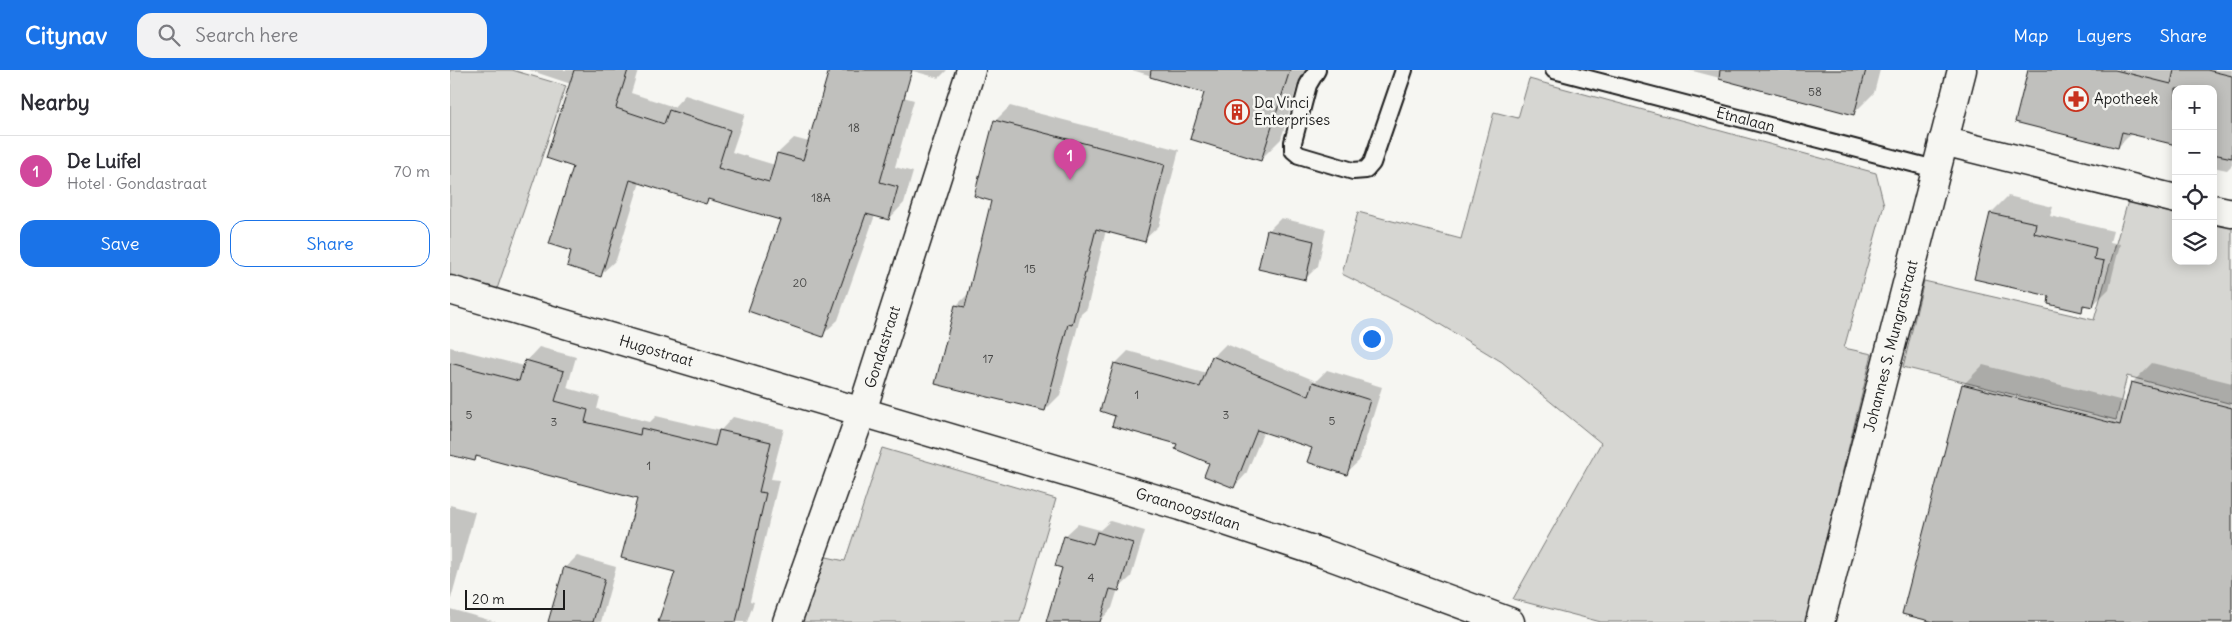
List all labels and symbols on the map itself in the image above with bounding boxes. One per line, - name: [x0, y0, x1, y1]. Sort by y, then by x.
- house number: 58: [1808, 84, 1822, 99]
- pharmacy icon: Apotheek: [2063, 86, 2089, 112]
- place label: Apotheek: [2094, 89, 2158, 108]
- place label: Da Vinci Enterprises: [1254, 93, 1330, 129]
- building icon: Da Vinci Enterprises: [1224, 99, 1250, 125]
- street label: Etnalaan: [1714, 103, 1778, 136]
- house number: 18: [848, 120, 860, 135]
- pin: 1: [1054, 139, 1086, 180]
- house number: 18A: [811, 190, 831, 205]
- street label: Johannes S. Mungrastraat: [1859, 258, 1922, 434]
- house number: 15: [1024, 261, 1036, 276]
- house number: 20: [793, 275, 807, 290]
- street label: Gondastraat: [860, 303, 904, 391]
- your location: [1359, 326, 1385, 352]
- street label: Hugostraat: [617, 331, 696, 370]
- house number: 17: [983, 351, 993, 366]
- house number: 1: [1135, 387, 1139, 402]
- house number: 5: [466, 407, 473, 422]
- house number: 3: [1223, 407, 1230, 422]
- house number: 5: [1329, 413, 1336, 428]
- house number: 3: [551, 414, 558, 429]
- house number: 1: [647, 458, 651, 473]
- street label: Graanoogstlaan: [1134, 483, 1243, 534]
- house number: 4: [1088, 570, 1095, 585]
- scale bar: [465, 587, 565, 610]

